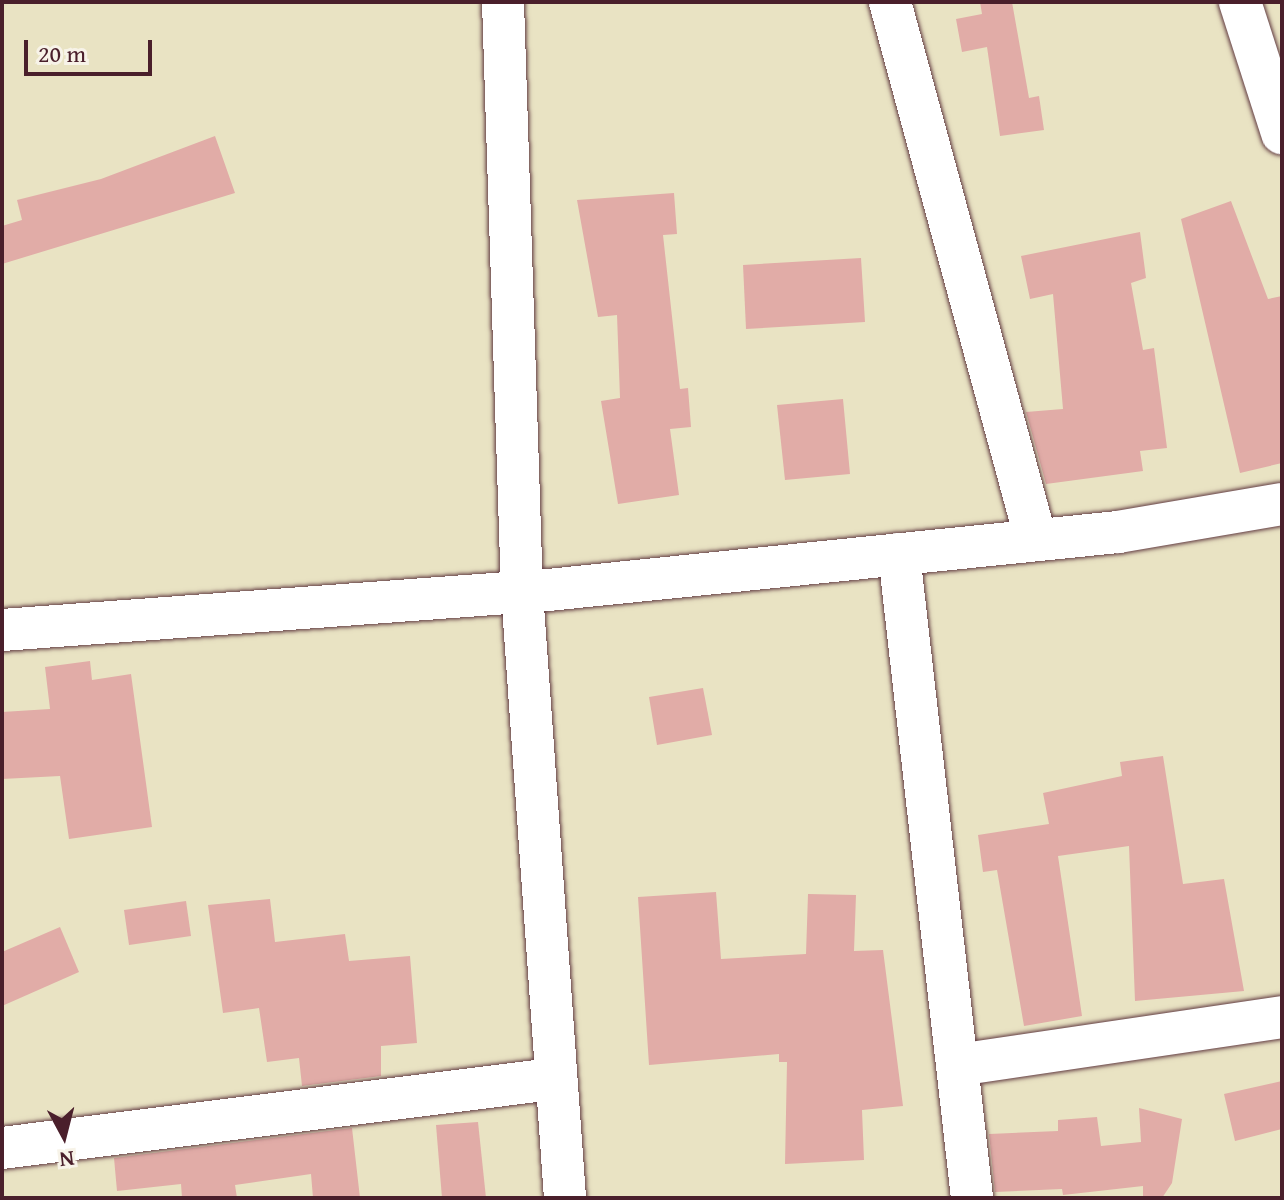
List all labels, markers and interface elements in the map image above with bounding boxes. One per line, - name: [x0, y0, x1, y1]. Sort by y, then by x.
- scale bar: [28, 24, 156, 74]
- text: 20 m: [38, 36, 86, 71]
- north arrow: [24, 1096, 104, 1176]
- text: N: [58, 1143, 76, 1177]

